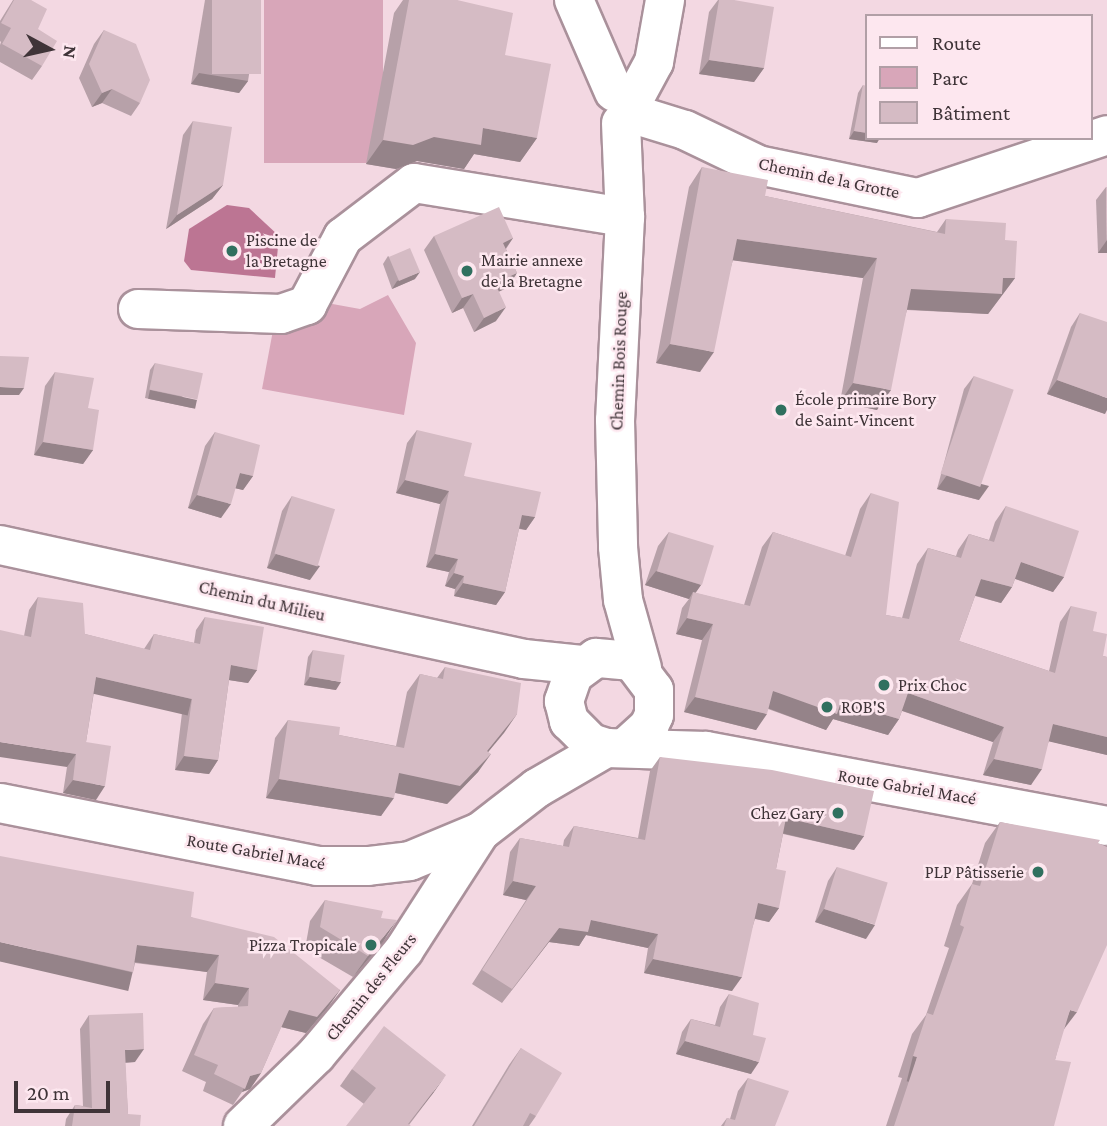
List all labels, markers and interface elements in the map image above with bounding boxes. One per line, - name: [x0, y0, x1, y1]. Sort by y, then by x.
- north arrow: [14, 14, 84, 84]
- legend: [866, 14, 1093, 140]
- text: Route: [932, 31, 981, 55]
- text: N: [59, 44, 82, 60]
- text: Parc: [932, 66, 968, 90]
- text: Bâtiment: [932, 101, 1010, 125]
- street label: Chemin de la Grotte: [756, 153, 902, 203]
- place label: Piscine de la Bretagne: [246, 230, 327, 272]
- marker: Piscine de la Bretagne: [224, 243, 240, 259]
- place label: Mairie annexe de la Bretagne: [481, 250, 583, 292]
- marker: Mairie annexe de la Bretagne: [459, 263, 475, 279]
- street label: Chemin Bois Rouge: [606, 291, 632, 431]
- place label: École primaire Bory de Saint-Vincent: [795, 389, 936, 432]
- marker: École primaire Bory de Saint-Vincent: [773, 402, 789, 418]
- street label: Chemin du Milieu: [197, 576, 327, 626]
- place label: Prix Choc: [898, 674, 967, 696]
- marker: Prix Choc: [876, 677, 892, 693]
- place label: ROB'S: [841, 696, 885, 718]
- marker: ROB'S: [819, 699, 835, 715]
- street label: Route Gabriel Macé: [836, 764, 978, 810]
- place label: Chez Gary: [750, 802, 824, 824]
- marker: Chez Gary: [830, 805, 846, 821]
- street label: Route Gabriel Macé: [185, 829, 327, 875]
- place label: PLP Pâtisserie: [925, 861, 1024, 883]
- marker: PLP Pâtisserie: [1030, 864, 1046, 880]
- street label: Chemin des Fleurs: [321, 929, 421, 1045]
- place label: Pizza Tropicale: [249, 934, 357, 956]
- marker: Pizza Tropicale: [363, 937, 379, 953]
- scale bar: [18, 1066, 114, 1110]
- text: 20 m: [27, 1081, 70, 1105]

